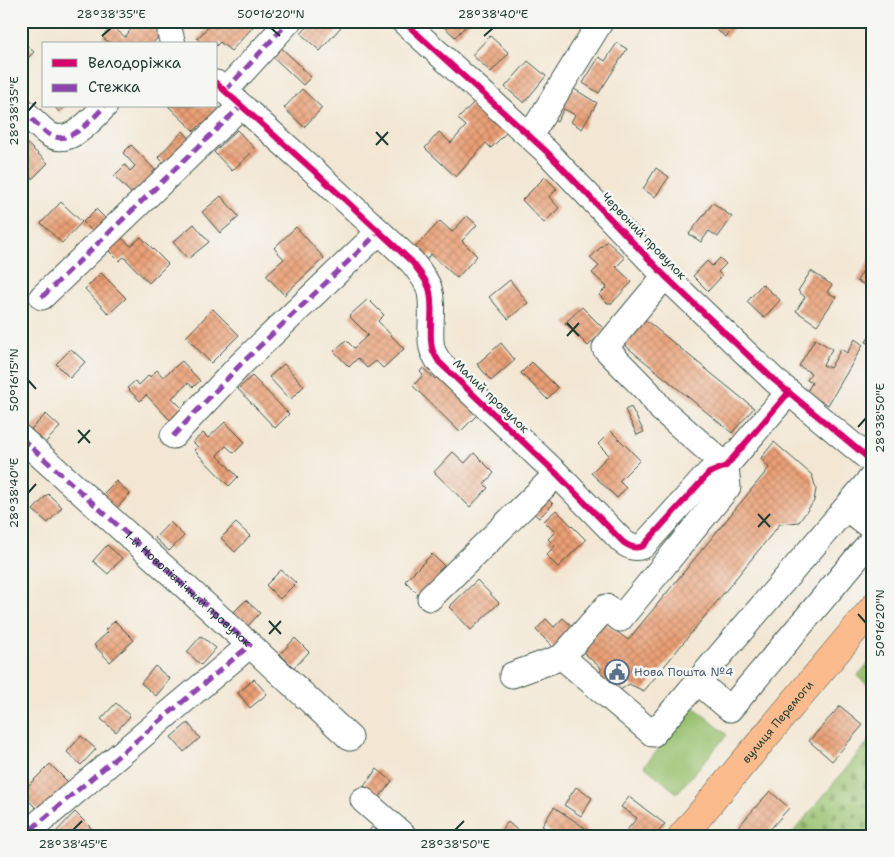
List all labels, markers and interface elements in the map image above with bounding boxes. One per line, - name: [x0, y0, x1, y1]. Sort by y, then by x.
- text: 28°38'35"E: [76, 6, 146, 22]
- text: 50°16'20"N: [237, 6, 305, 22]
- text: 28°38'40"E: [458, 6, 528, 22]
- legend: [42, 42, 218, 108]
- text: Велодоріжка: [88, 53, 182, 73]
- text: 28°38'35"E: [6, 76, 22, 146]
- text: Стежка: [88, 77, 141, 97]
- street label: Червоний провулок: [598, 189, 690, 284]
- text: 50°16'15"N: [6, 348, 22, 412]
- street label: Малий провулок: [449, 355, 533, 437]
- text: 28°38'50"E: [872, 383, 888, 453]
- text: 28°38'40"E: [6, 458, 22, 528]
- street label: 1-й Новопівнічний провулок: [121, 527, 255, 651]
- text: 50°16'20"N: [872, 589, 888, 657]
- public building icon: Нова Пошта №4: [604, 659, 630, 685]
- place label: Нова Пошта №4: [634, 664, 733, 680]
- street label: вулиця Перемоги: [738, 677, 817, 767]
- text: 28°38'45"E: [38, 836, 108, 852]
- text: 28°38'50"E: [420, 836, 490, 852]

